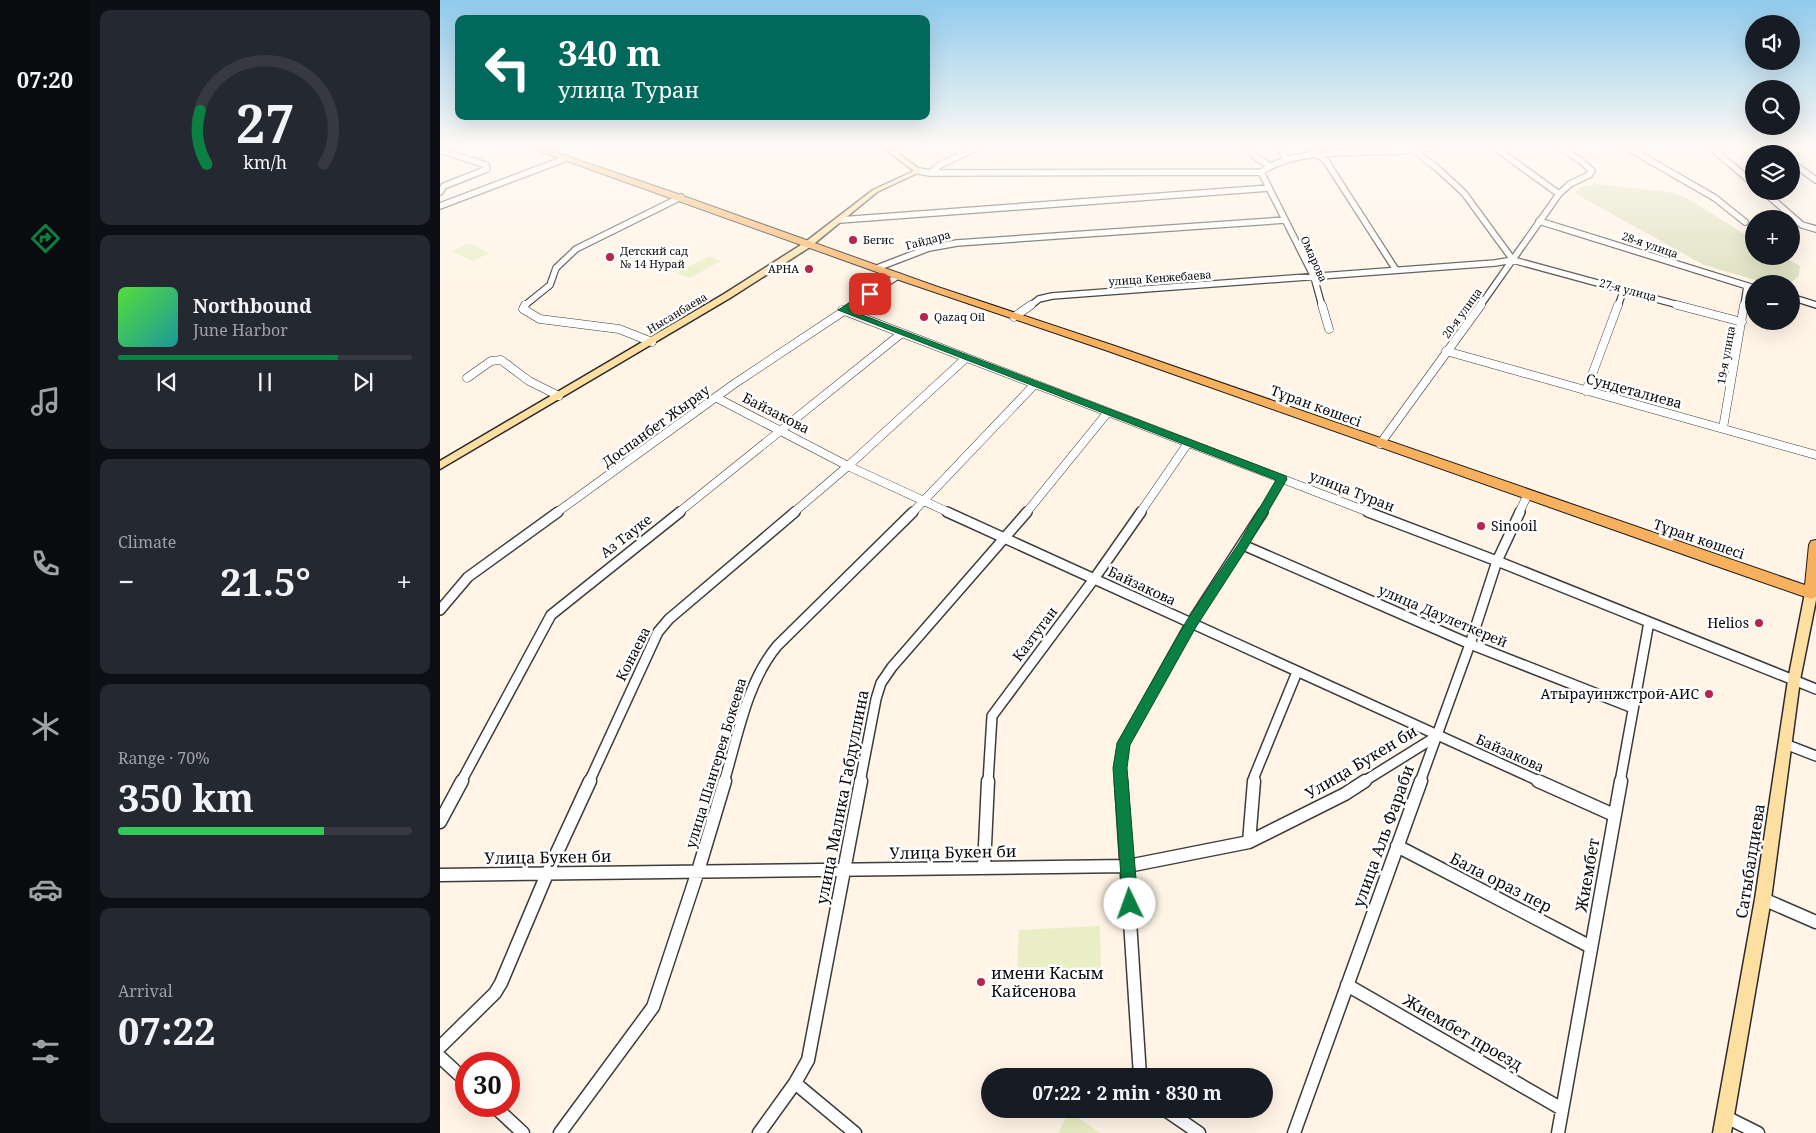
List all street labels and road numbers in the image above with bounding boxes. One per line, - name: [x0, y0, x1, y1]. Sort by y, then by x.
- street label: Гайдара: [904, 226, 952, 253]
- street label: 28-я улица: [1620, 228, 1680, 261]
- street label: Омарова: [1298, 233, 1331, 284]
- street label: улица Кенжебаева: [1108, 266, 1212, 289]
- street label: 27-я улица: [1598, 275, 1658, 304]
- street label: 20-я улица: [1438, 285, 1485, 341]
- street label: Нысанбаева: [644, 289, 710, 336]
- street label: 19-я улица: [1713, 325, 1738, 385]
- street label: Сундеталиева: [1584, 369, 1684, 412]
- street label: Доспанбет Жырау: [598, 380, 713, 471]
- street label: Тұран көшесі: [1268, 380, 1364, 431]
- street label: Байзакова: [739, 388, 813, 438]
- street label: улица Туран: [1307, 466, 1398, 516]
- street label: Аз Тауке: [596, 509, 655, 562]
- street label: Тұран көшесі: [1651, 514, 1748, 563]
- street label: Байзакова: [1105, 562, 1179, 610]
- street label: улица Даулеткерей: [1376, 580, 1511, 651]
- street label: Казтуган: [1008, 602, 1061, 665]
- street label: Конаева: [611, 623, 654, 684]
- street label: улица Шангерея Бокеева: [681, 675, 751, 850]
- street label: улица Малика Габдуллина: [810, 688, 874, 906]
- street label: Улица Букен би: [1301, 720, 1421, 804]
- street label: Байзакова: [1473, 729, 1547, 776]
- street label: улица Аль Фараби: [1347, 762, 1419, 910]
- street label: Сатыбалдиева: [1730, 802, 1770, 920]
- street label: Жиембет: [1570, 836, 1604, 915]
- street label: Улица Букен би: [889, 840, 1017, 864]
- street label: Улица Букен би: [484, 845, 612, 869]
- street label: Бала ораз пер: [1446, 847, 1556, 917]
- street label: Жиембет проезд: [1398, 988, 1527, 1075]

